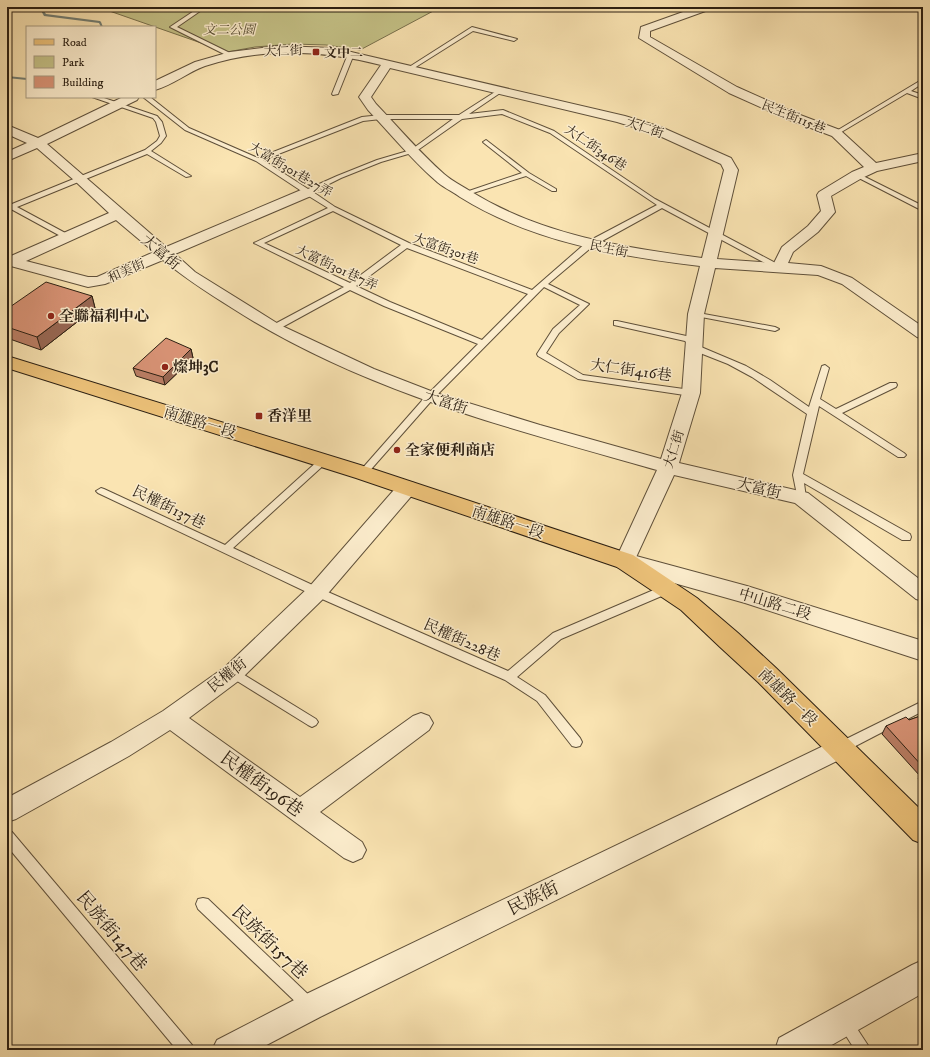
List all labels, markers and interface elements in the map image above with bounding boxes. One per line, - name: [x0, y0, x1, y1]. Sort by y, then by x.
- park label: 文二公園: [203, 22, 257, 38]
- legend: [26, 26, 156, 98]
- text: Road: [62, 35, 87, 50]
- street label: 大仁街: [263, 42, 303, 60]
- place label: 文中二: [324, 45, 363, 61]
- marker: 文中二: [311, 47, 321, 57]
- text: Park: [62, 55, 84, 70]
- text: Building: [62, 75, 103, 90]
- street label: 民生街115巷: [759, 97, 828, 137]
- street label: 大仁街: [624, 114, 666, 142]
- street label: 大仁街346巷: [561, 121, 629, 174]
- street label: 大富街301巷27弄: [246, 139, 335, 201]
- street label: 大富街301巷: [411, 230, 481, 268]
- street label: 大富街: [137, 231, 184, 274]
- street label: 民生街: [588, 237, 630, 261]
- street label: 大富街301巷7弄: [293, 242, 380, 294]
- street label: 和美街: [105, 256, 147, 286]
- place label: 全聯福利中心: [59, 307, 149, 326]
- marker: 全聯福利中心: [46, 311, 56, 321]
- street label: 大仁街416巷: [589, 355, 673, 386]
- place label: 燦坤3C: [173, 358, 219, 377]
- marker: 燦坤3C: [160, 362, 170, 372]
- street label: 大富街: [422, 386, 470, 418]
- street label: 南雄路一段: [161, 402, 239, 443]
- place label: 香洋里: [267, 407, 312, 426]
- marker: 香洋里: [254, 411, 264, 421]
- street label: 大仁街: [660, 428, 688, 470]
- place label: 全家便利商店: [405, 441, 495, 460]
- marker: 全家便利商店: [392, 445, 402, 455]
- street label: 大富街: [735, 474, 783, 503]
- street label: 民權街137巷: [129, 482, 208, 533]
- street label: 南雄路一段: [469, 502, 546, 543]
- street label: 中山路二段: [736, 584, 814, 625]
- street label: 民權街228巷: [420, 615, 503, 666]
- street label: 民權街: [204, 654, 251, 697]
- street label: 南雄路一段: [754, 664, 821, 730]
- street label: 民權街196巷: [216, 747, 307, 822]
- street label: 民族街: [504, 877, 563, 921]
- street label: 民族街147巷: [71, 887, 151, 976]
- street label: 民族街157巷: [227, 901, 312, 984]

